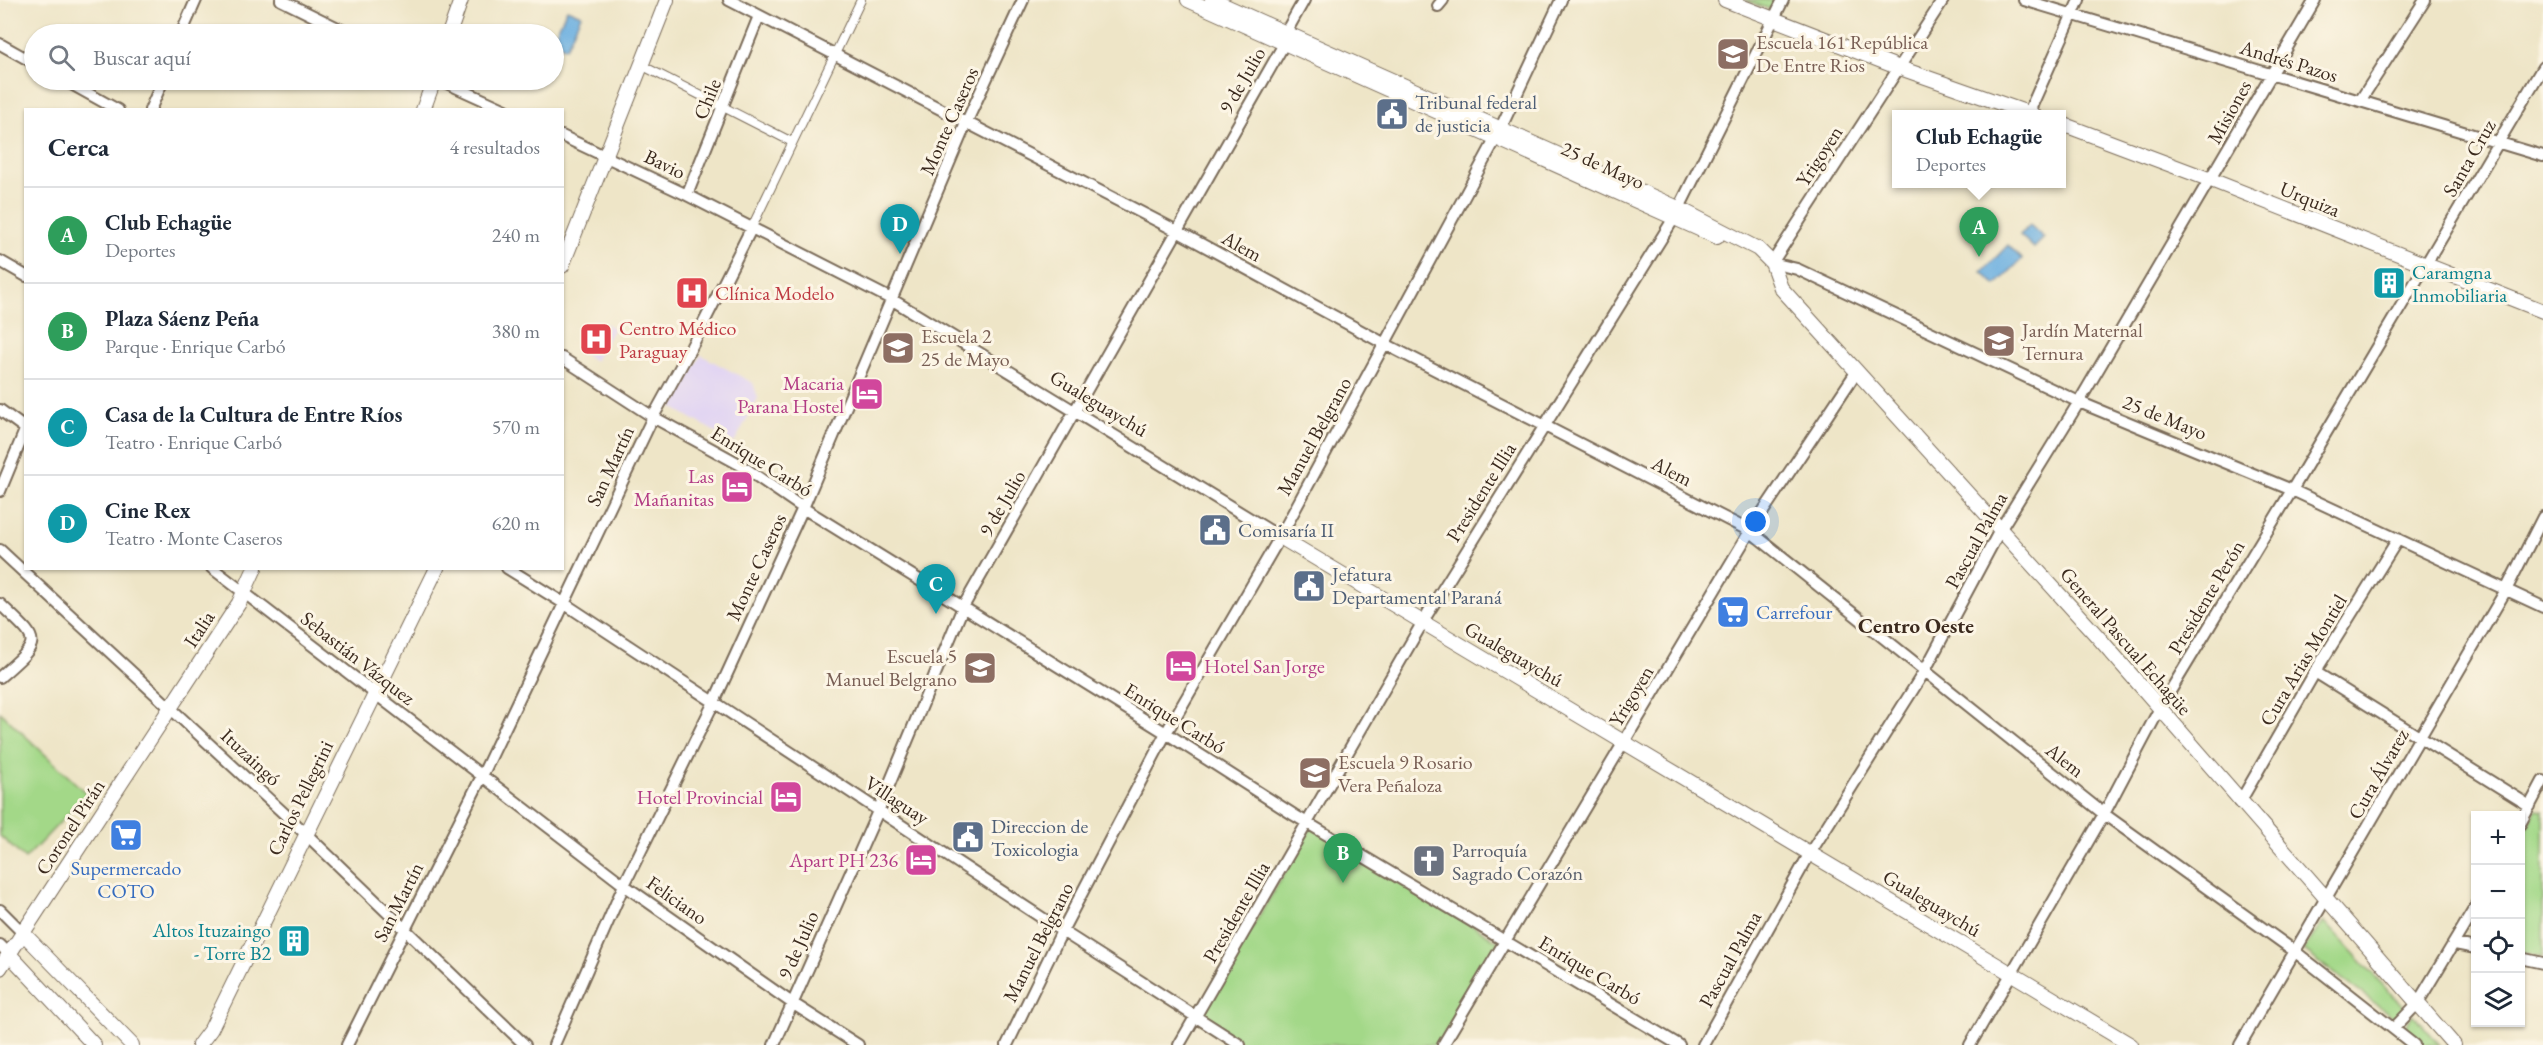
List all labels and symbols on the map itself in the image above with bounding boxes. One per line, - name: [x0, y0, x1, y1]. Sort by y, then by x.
- place label: Escuela 161 República De Entre Rios: [1756, 29, 1928, 78]
- street label: Andrés Pazos: [2236, 34, 2341, 88]
- school or university icon: Escuela 161 República De Entre Rios: [1715, 36, 1751, 72]
- street label: 9 de Julio: [1213, 42, 1271, 118]
- street label: Monte Caseros: [914, 63, 984, 179]
- street label: Chile: [687, 74, 727, 123]
- street label: Misiones: [2201, 76, 2257, 148]
- place label: Tribunal federal de justicia: [1415, 89, 1537, 138]
- public building icon: Tribunal federal de justicia: [1374, 96, 1410, 132]
- street label: Santa Cruz: [2436, 114, 2502, 201]
- street label: Yrigoyen: [1790, 120, 1848, 191]
- street label: 25 de Mayo: [1557, 135, 1649, 195]
- street label: Bavio: [640, 143, 690, 185]
- street label: Urquiza: [2276, 175, 2344, 223]
- pin: D: [880, 204, 920, 254]
- pin: A: [1960, 208, 1998, 257]
- street label: Alem: [1216, 224, 1267, 268]
- place label: Caramgna Inmobiliaria: [2412, 259, 2507, 308]
- building icon: Caramgna Inmobiliaria: [2371, 265, 2407, 301]
- hospital icon: Clínica Modelo: [674, 275, 710, 311]
- place label: Clínica Modelo: [715, 280, 834, 306]
- place label: Centro Médico Paraguay: [619, 315, 736, 364]
- place label: Jardín Maternal Ternura: [2020, 317, 2143, 366]
- hospital icon: Centro Médico Paraguay: [578, 321, 614, 357]
- place label: Escuela 2 25 de Mayo: [921, 323, 1010, 372]
- school or university icon: Jardín Maternal Ternura: [1981, 323, 2017, 359]
- school or university icon: Escuela 2 25 de Mayo: [880, 330, 916, 366]
- street label: Gualeguaychú: [1045, 364, 1153, 443]
- place label: Macaria Parana Hostel: [737, 370, 844, 419]
- street label: Manuel Belgrano: [1271, 372, 1357, 500]
- hotel icon: Macaria Parana Hostel: [849, 376, 885, 412]
- street label: 25 de Mayo: [2119, 388, 2211, 446]
- street label: Enrique Carbó: [706, 419, 818, 503]
- street label: San Martín: [580, 421, 640, 510]
- street label: Presidente Illia: [1440, 437, 1522, 547]
- street label: Alem: [1646, 449, 1697, 492]
- place label: Las Mañanitas: [634, 463, 714, 512]
- street label: 9 de Julio: [973, 465, 1031, 541]
- hotel icon: Las Mañanitas: [719, 469, 755, 505]
- street label: Pascual Palma: [1939, 487, 2013, 593]
- your location: [1741, 507, 1770, 536]
- street label: Monte Caseros: [720, 509, 792, 625]
- public building icon: Comisaría II: [1197, 512, 1233, 548]
- place label: Comisaría II: [1238, 517, 1334, 543]
- street label: Presidente Perón: [2162, 535, 2250, 659]
- place label: Jefatura Departamental Paraná: [1330, 561, 1502, 610]
- street label: General Pascual Echagüe: [2054, 561, 2198, 721]
- pin: C: [916, 564, 956, 614]
- public building icon: Jefatura Departamental Paraná: [1291, 568, 1327, 604]
- street label: Cura Arias Montiel: [2253, 589, 2353, 731]
- supermarket icon: Carrefour: [1715, 594, 1751, 630]
- place label: Carrefour: [1756, 599, 1833, 625]
- street label: Sebastián Vázquez: [296, 605, 421, 711]
- street label: Italia: [178, 606, 220, 652]
- district label: Centro Oeste: [1858, 612, 1974, 639]
- street label: Gualeguaychú: [1460, 615, 1569, 693]
- place label: Escuela 5 Manuel Belgrano: [826, 643, 957, 692]
- hotel icon: Hotel San Jorge: [1163, 648, 1199, 684]
- school or university icon: Escuela 5 Manuel Belgrano: [962, 650, 998, 686]
- place label: Hotel San Jorge: [1204, 653, 1325, 679]
- street label: Yrigoyen: [1603, 660, 1660, 731]
- street label: Enrique Carbó: [1119, 676, 1231, 760]
- street label: Ituzaingó: [215, 723, 287, 792]
- street label: Cura Álvarez: [2342, 724, 2415, 824]
- street label: Carlos Pellegrini: [261, 736, 339, 860]
- street label: Alem: [2040, 736, 2090, 783]
- place label: Escuela 9 Rosario Vera Peñaloza: [1338, 749, 1473, 798]
- school or university icon: Escuela 9 Rosario Vera Peñaloza: [1297, 755, 1333, 791]
- street label: Villaguay: [860, 770, 934, 830]
- street label: Coronel Pirán: [29, 774, 111, 880]
- hotel icon: Hotel Provincial: [768, 779, 804, 815]
- place label: Hotel Provincial: [637, 784, 763, 810]
- place label: Direccion de Toxicologia: [991, 813, 1089, 862]
- supermarket icon: Supermercado COTO: [108, 817, 144, 853]
- public building icon: Direccion de Toxicologia: [950, 819, 986, 855]
- pin: B: [1324, 834, 1362, 883]
- place label: Parroquía Sagrado Corazón: [1452, 837, 1583, 886]
- hotel icon: Apart PH 236: [903, 842, 939, 878]
- church icon: Parroquía Sagrado Corazón: [1411, 843, 1447, 879]
- place label: Apart PH 236: [788, 847, 898, 873]
- place label: Supermercado COTO: [71, 855, 181, 904]
- street label: San Martín: [367, 857, 429, 946]
- street label: Presidente Illia: [1197, 857, 1275, 967]
- street label: Gualeguaychú: [1878, 864, 1986, 943]
- street label: Feliciano: [641, 870, 713, 930]
- street label: Manuel Belgrano: [997, 877, 1079, 1006]
- street label: Pascual Palma: [1693, 906, 1767, 1012]
- street label: 9 de Julio: [771, 907, 825, 983]
- place label: Altos Ituzaingo - Torre B2: [152, 917, 271, 966]
- building icon: Altos Ituzaingo - Torre B2: [276, 923, 312, 959]
- street label: Enrique Carbó: [1534, 929, 1646, 1011]

